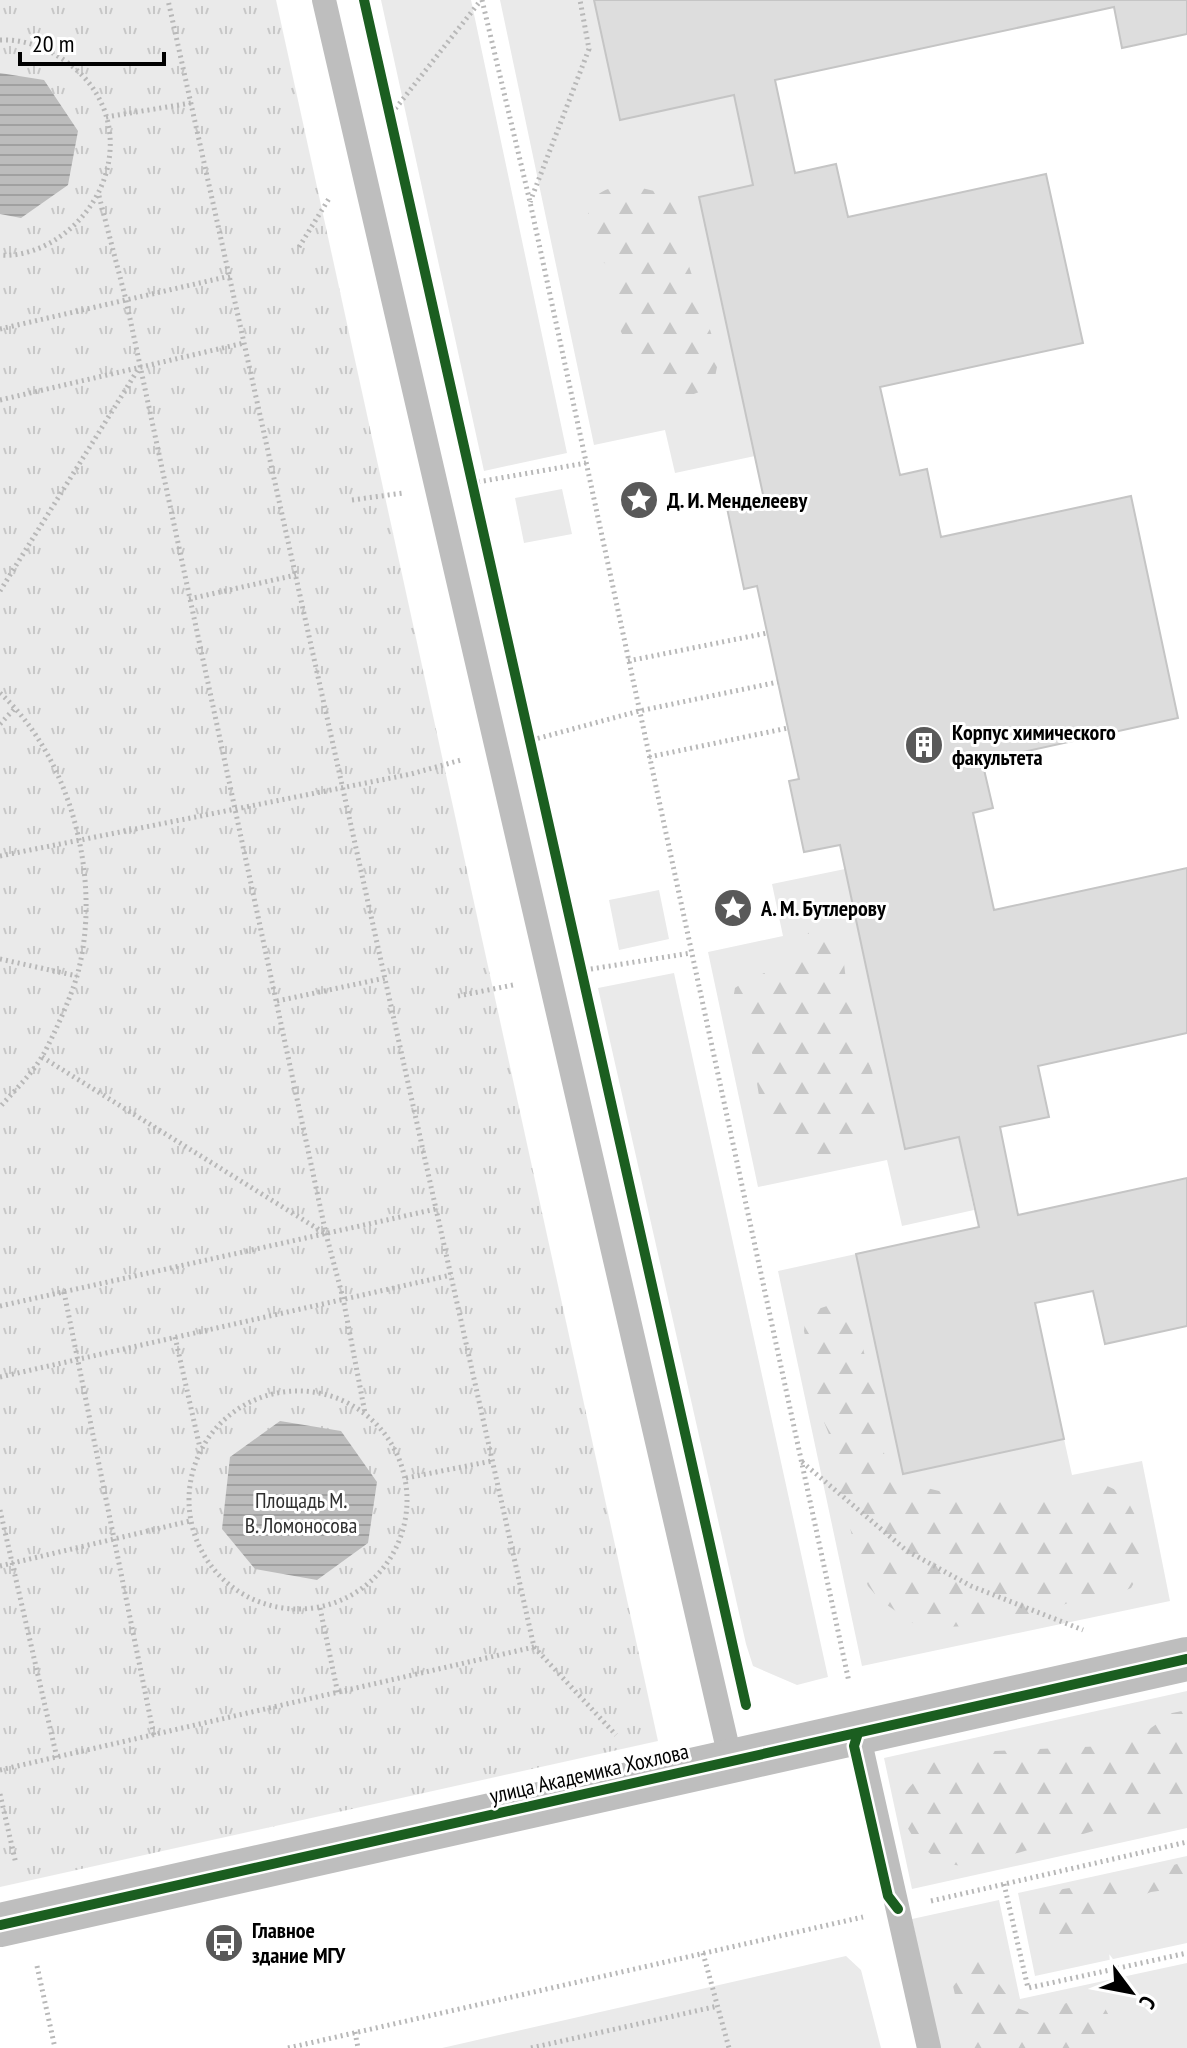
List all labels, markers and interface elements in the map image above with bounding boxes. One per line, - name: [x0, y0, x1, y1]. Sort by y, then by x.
- scale bar: [20, 16, 164, 66]
- text: 20 m: [32, 28, 74, 59]
- place icon: Д. И. Менделееву: [618, 479, 660, 521]
- place label: Д. И. Менделееву: [667, 486, 808, 514]
- place label: Корпус химического факультета: [952, 718, 1116, 771]
- building icon: Корпус химического факультета: [903, 724, 945, 766]
- place icon: А. М. Бутлерову: [712, 887, 754, 929]
- place label: А. М. Бутлерову: [760, 894, 887, 922]
- park label: Площадь М. В. Ломоносова: [245, 1486, 357, 1539]
- street label: улица Академика Хохлова: [487, 1736, 691, 1810]
- place label: Главное здание МГУ: [252, 1916, 346, 1969]
- bus stop icon: Главное здание МГУ: [203, 1922, 245, 1964]
- north arrow: [1091, 1952, 1171, 2032]
- text: С: [1133, 1991, 1162, 2014]

